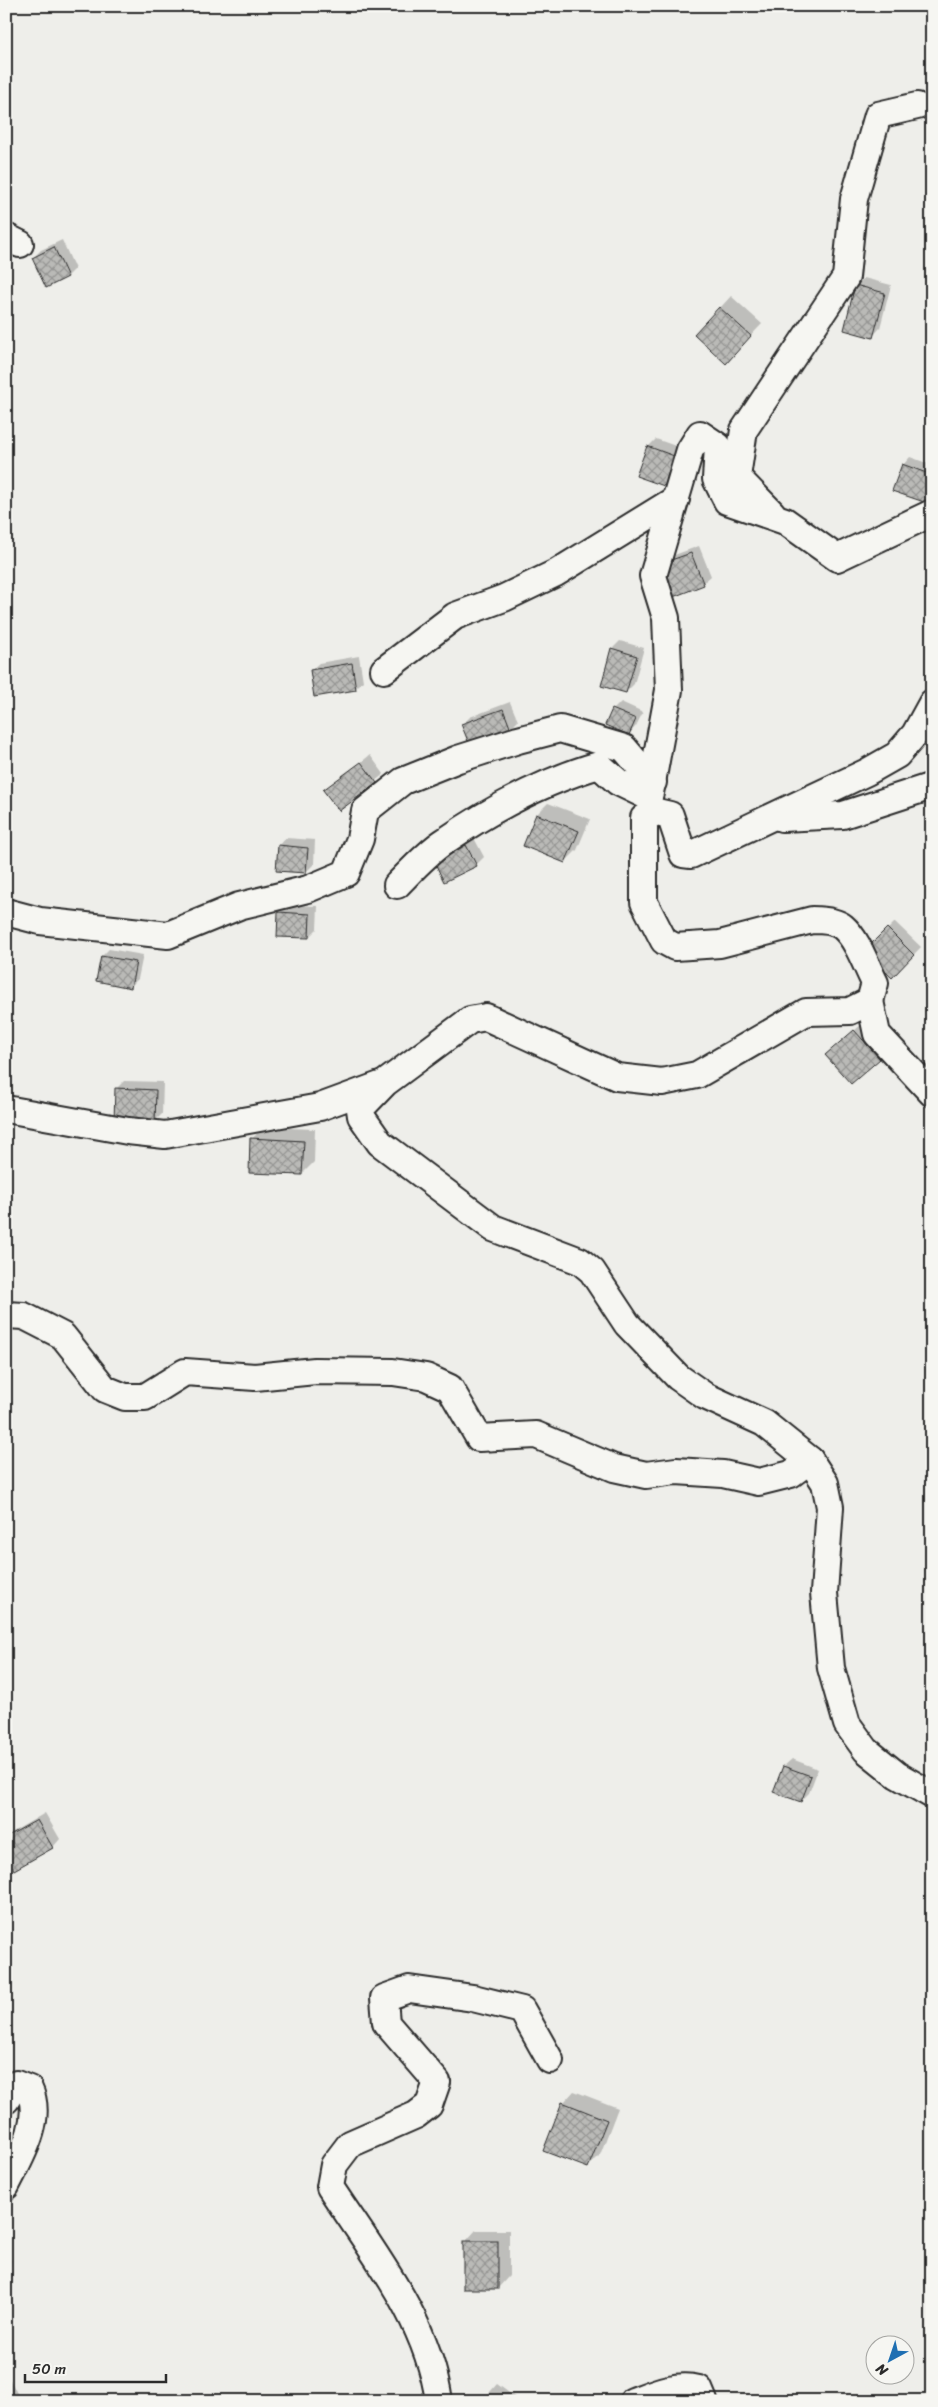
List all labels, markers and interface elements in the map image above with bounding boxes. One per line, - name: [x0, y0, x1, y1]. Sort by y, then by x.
- north arrow: [866, 2334, 916, 2384]
- scale bar: [25, 2352, 166, 2384]
- text: 50 m: [32, 2356, 67, 2382]
- text: N: [870, 2357, 894, 2383]

